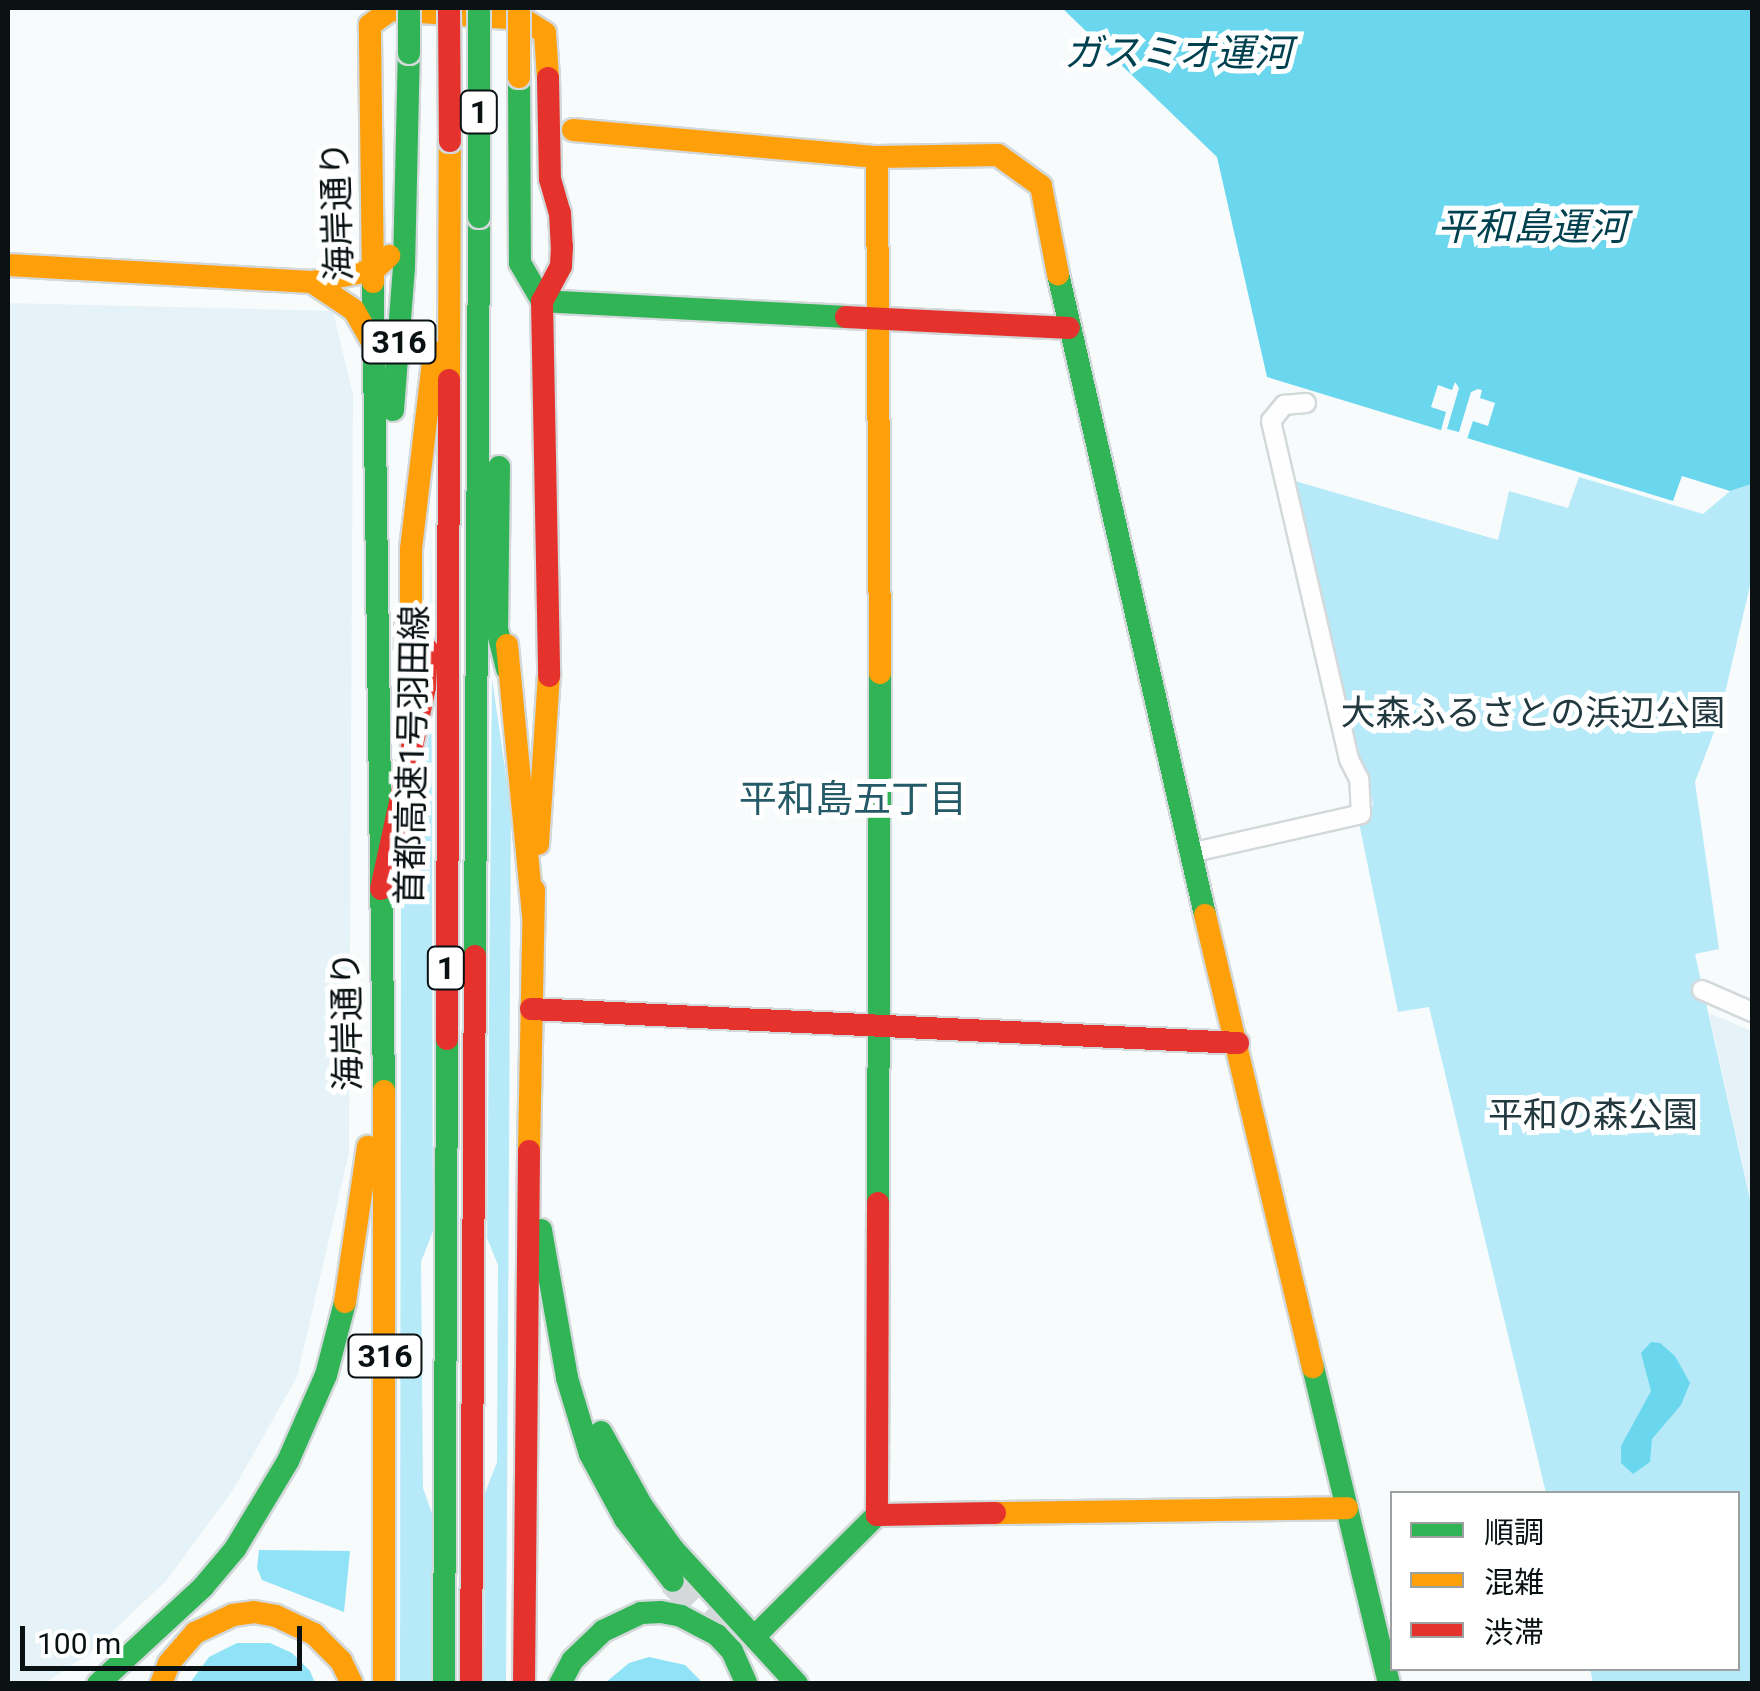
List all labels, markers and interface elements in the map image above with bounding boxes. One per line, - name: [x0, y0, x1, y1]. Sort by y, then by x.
- water label: ガスミオ運河: [1064, 31, 1292, 77]
- road number: 1: [459, 85, 499, 139]
- street label: 海岸通り: [315, 140, 361, 282]
- water label: 平和島運河: [1437, 205, 1627, 251]
- road number: 316: [359, 315, 439, 369]
- street label: 首都高速1号羽田線: [389, 605, 437, 905]
- park label: 大森ふるさとの浜辺公園: [1341, 693, 1725, 735]
- district label: 平和島五丁目: [739, 777, 967, 823]
- road number: 1: [426, 941, 466, 995]
- street label: 海岸通り: [326, 951, 370, 1091]
- park label: 平和の森公園: [1488, 1095, 1698, 1137]
- road number: 316: [345, 1329, 425, 1383]
- legend: [1390, 1491, 1740, 1671]
- text: 順調: [1484, 1515, 1544, 1550]
- text: 混雑: [1484, 1565, 1544, 1600]
- scale bar: [25, 1606, 308, 1668]
- text: 渋滞: [1484, 1615, 1544, 1650]
- text: 100 m: [37, 1626, 121, 1661]

